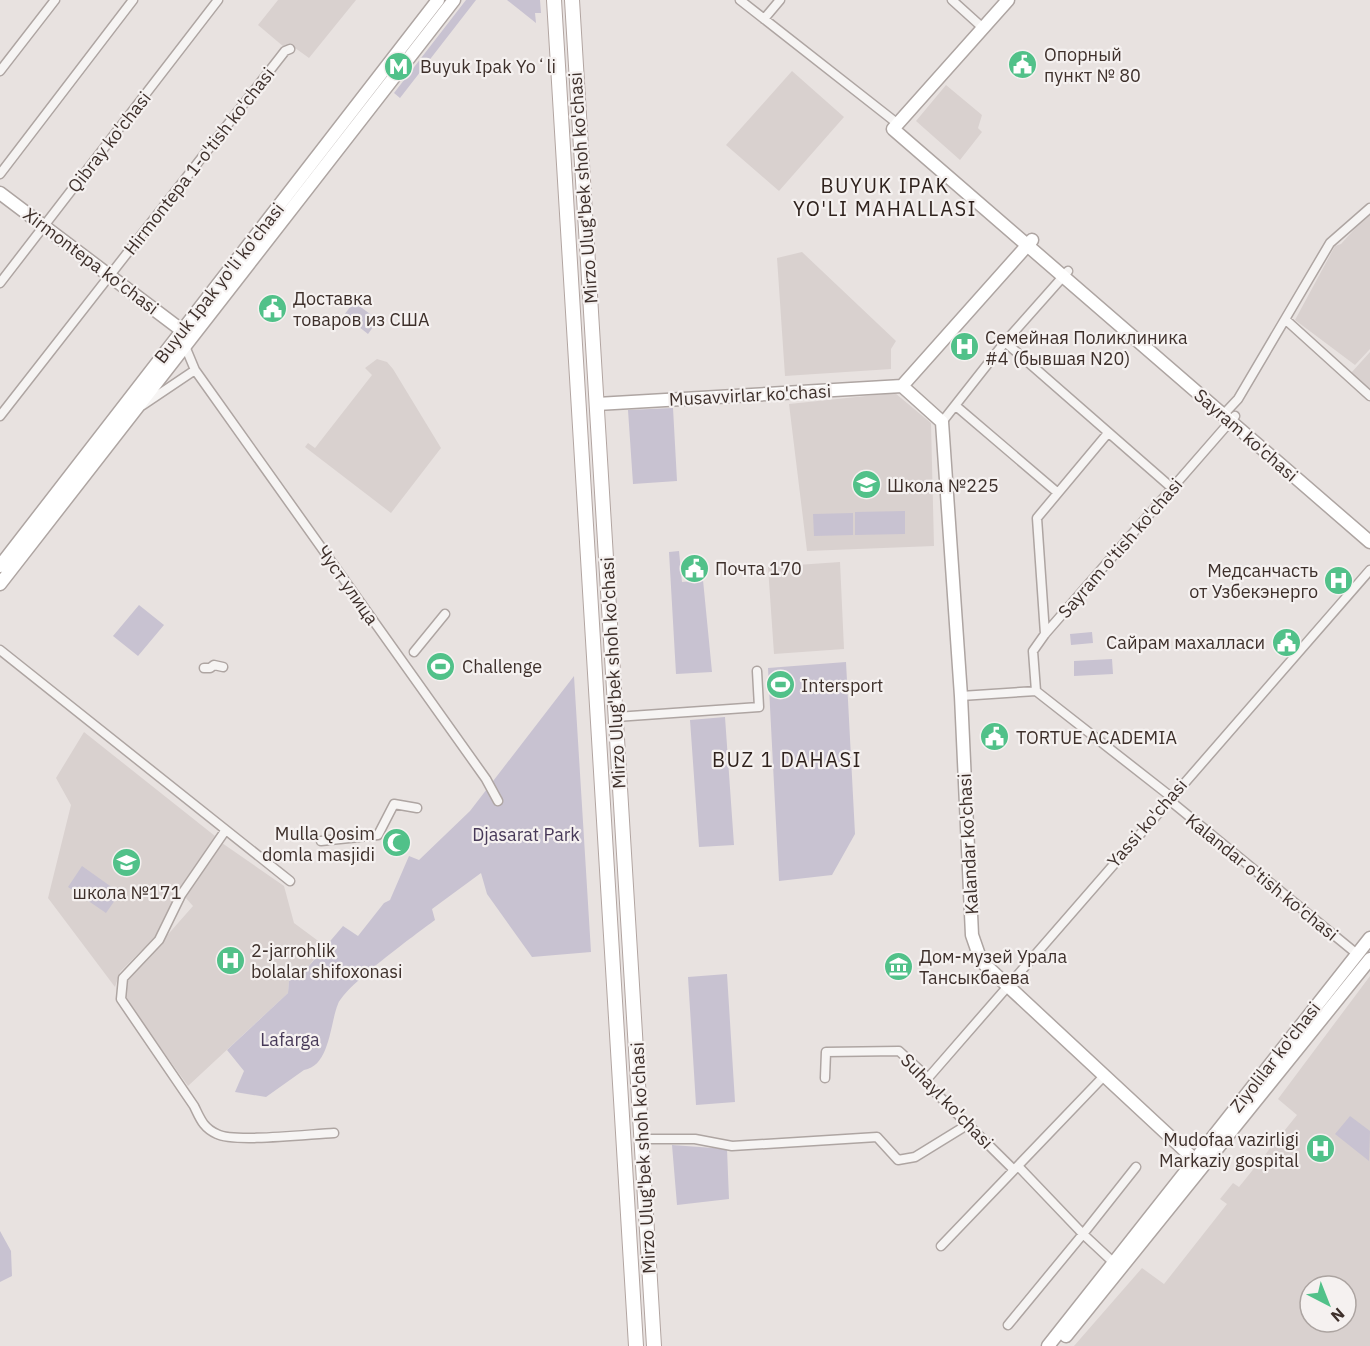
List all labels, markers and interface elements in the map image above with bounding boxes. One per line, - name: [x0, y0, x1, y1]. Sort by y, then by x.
- place label: Опорный пункт № 80: [1044, 43, 1141, 87]
- public building icon: Опорный пункт № 80: [1007, 48, 1039, 80]
- metro station icon: Buyuk Ipak Yoʻli: [383, 50, 415, 82]
- place label: Buyuk Ipak Yoʻli: [420, 55, 556, 78]
- street label: Hirmontepa 1-o'tish ko'chasi: [119, 63, 279, 259]
- street label: Mirzo Ulug'bek shoh ko'chasi: [563, 71, 603, 305]
- street label: Qibray ko'chasi: [62, 87, 156, 197]
- district label: BUYUK IPAK YO'LI MAHALLASI: [793, 172, 977, 222]
- street label: Buyuk Ipak yo'li ko'chasi: [149, 198, 289, 368]
- street label: Xirmontepa ko'chasi: [19, 203, 163, 319]
- place label: Доставка товаров из США: [293, 287, 430, 331]
- public building icon: Доставка товаров из США: [256, 292, 288, 324]
- place label: Семейная Поликлиника #4 (бывшая N20): [985, 326, 1188, 370]
- hospital icon: Семейная Поликлиника #4 (бывшая N20): [948, 331, 980, 363]
- street label: Musavvirlar ko'chasi: [668, 379, 832, 411]
- street label: Sayram ko'chasi: [1189, 384, 1303, 486]
- school or university icon: Школа №225: [850, 469, 882, 501]
- street label: Sayram o'tish ko'chasi: [1053, 473, 1187, 623]
- place label: Школа №225: [887, 474, 999, 497]
- street label: Чуст улица: [312, 541, 384, 630]
- public building icon: Почта 170: [678, 552, 710, 584]
- street label: Mirzo Ulug'bek shoh ko'chasi: [595, 556, 631, 790]
- place label: Почта 170: [715, 557, 802, 580]
- place label: Медсанчасть от Узбекэнерго: [1189, 559, 1318, 603]
- hospital icon: Медсанчасть от Узбекэнерго: [1323, 564, 1355, 596]
- public building icon: Сайрам махалласи: [1270, 626, 1302, 658]
- place label: Сайрам махалласи: [1106, 631, 1265, 654]
- sports icon: Challenge: [425, 650, 457, 682]
- place label: Challenge: [462, 655, 542, 678]
- sports icon: Intersport: [764, 669, 796, 701]
- place label: Intersport: [801, 674, 883, 697]
- public building icon: TORTUE ACADEMIA: [979, 721, 1011, 753]
- place label: TORTUE ACADEMIA: [1016, 726, 1177, 749]
- district label: BUZ 1 DAHASI: [712, 746, 862, 773]
- street label: Kalandar ko'chasi: [953, 773, 983, 915]
- street label: Yassi ko'chasi: [1102, 774, 1192, 872]
- street label: Kalandar o'tish ko'chasi: [1181, 808, 1343, 946]
- place label: Mulla Qosim domla masjidi: [262, 822, 375, 866]
- park label: Djasarat Park: [472, 823, 580, 846]
- mosque icon: Mulla Qosim domla masjidi: [380, 827, 412, 859]
- school or university icon: школа №171: [111, 847, 143, 879]
- place label: школа №171: [73, 881, 181, 904]
- place label: 2-jarrohlik bolalar shifoxonasi: [251, 939, 403, 983]
- hospital icon: 2-jarrohlik bolalar shifoxonasi: [214, 944, 246, 976]
- place label: Дом-музей Урала Тансыкбаева: [919, 945, 1067, 989]
- museum icon: Дом-музей Урала Тансыкбаева: [882, 950, 914, 982]
- street label: Ziyolilar ko'chasi: [1225, 997, 1325, 1117]
- park label: Lafarga: [260, 1028, 320, 1051]
- street label: Mirzo Ulug'bek shoh ko'chasi: [625, 1041, 661, 1275]
- street label: Suhayl ko'chasi: [896, 1049, 998, 1153]
- place label: Mudofaa vazirligi Markaziy gospital: [1159, 1128, 1299, 1172]
- hospital icon: Mudofaa vazirligi Markaziy gospital: [1304, 1133, 1336, 1165]
- north arrow: [1298, 1274, 1358, 1334]
- text: N: [1327, 1304, 1349, 1326]

